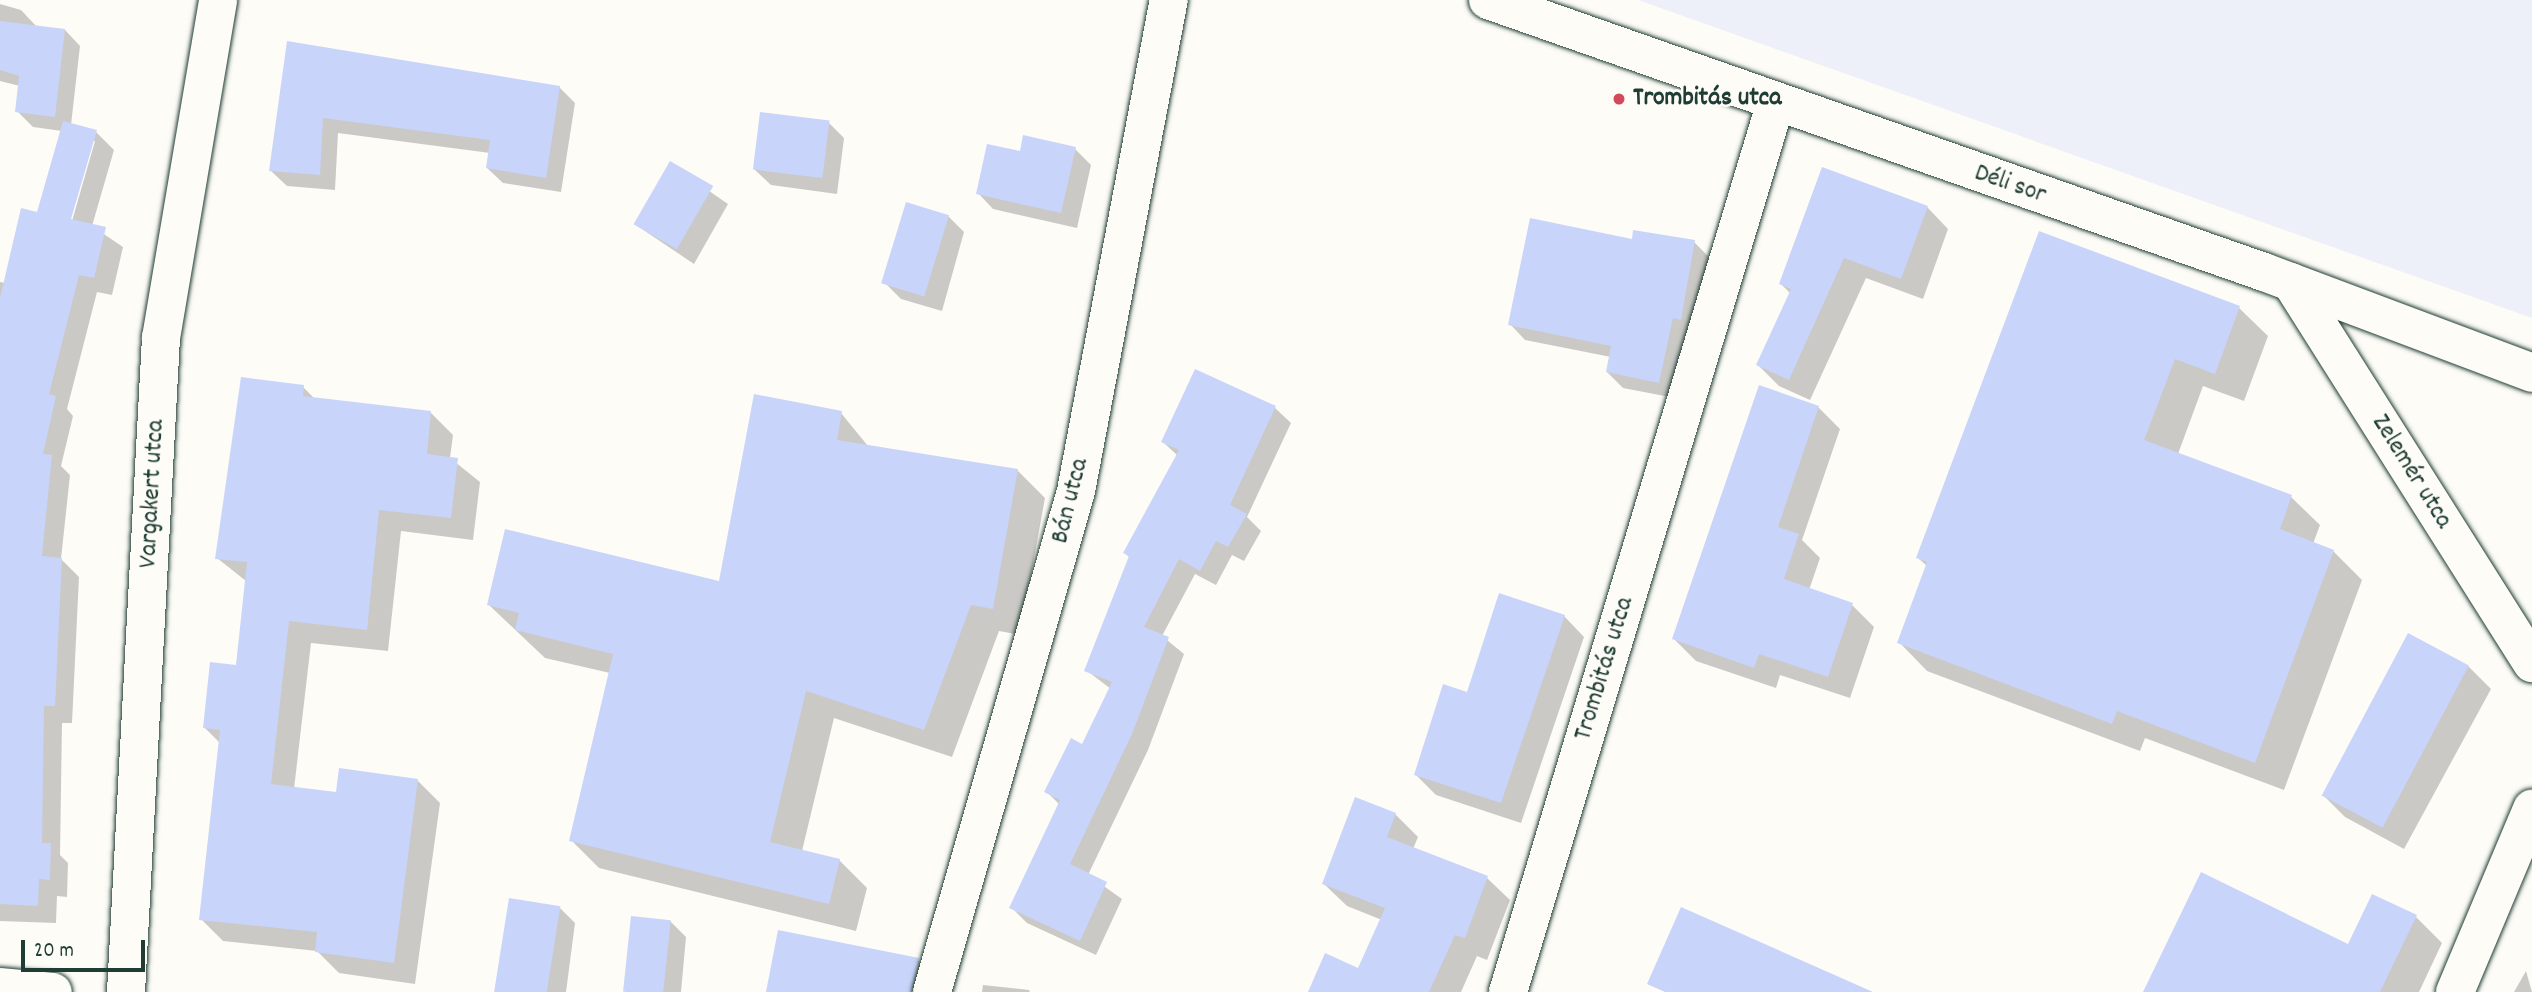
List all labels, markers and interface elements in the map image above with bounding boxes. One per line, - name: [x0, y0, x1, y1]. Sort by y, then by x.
- place label: Trombitás utca: [1633, 83, 1781, 115]
- marker: Trombitás utca: [1611, 91, 1627, 107]
- street label: Déli sor: [1970, 158, 2050, 212]
- street label: Zelemér utca: [2364, 409, 2458, 535]
- street label: Vargakert utca: [134, 419, 172, 569]
- street label: Bán utca: [1045, 455, 1097, 547]
- street label: Trombitás utca: [1568, 593, 1642, 745]
- scale bar: [24, 926, 149, 970]
- text: 20 m: [34, 937, 74, 967]

